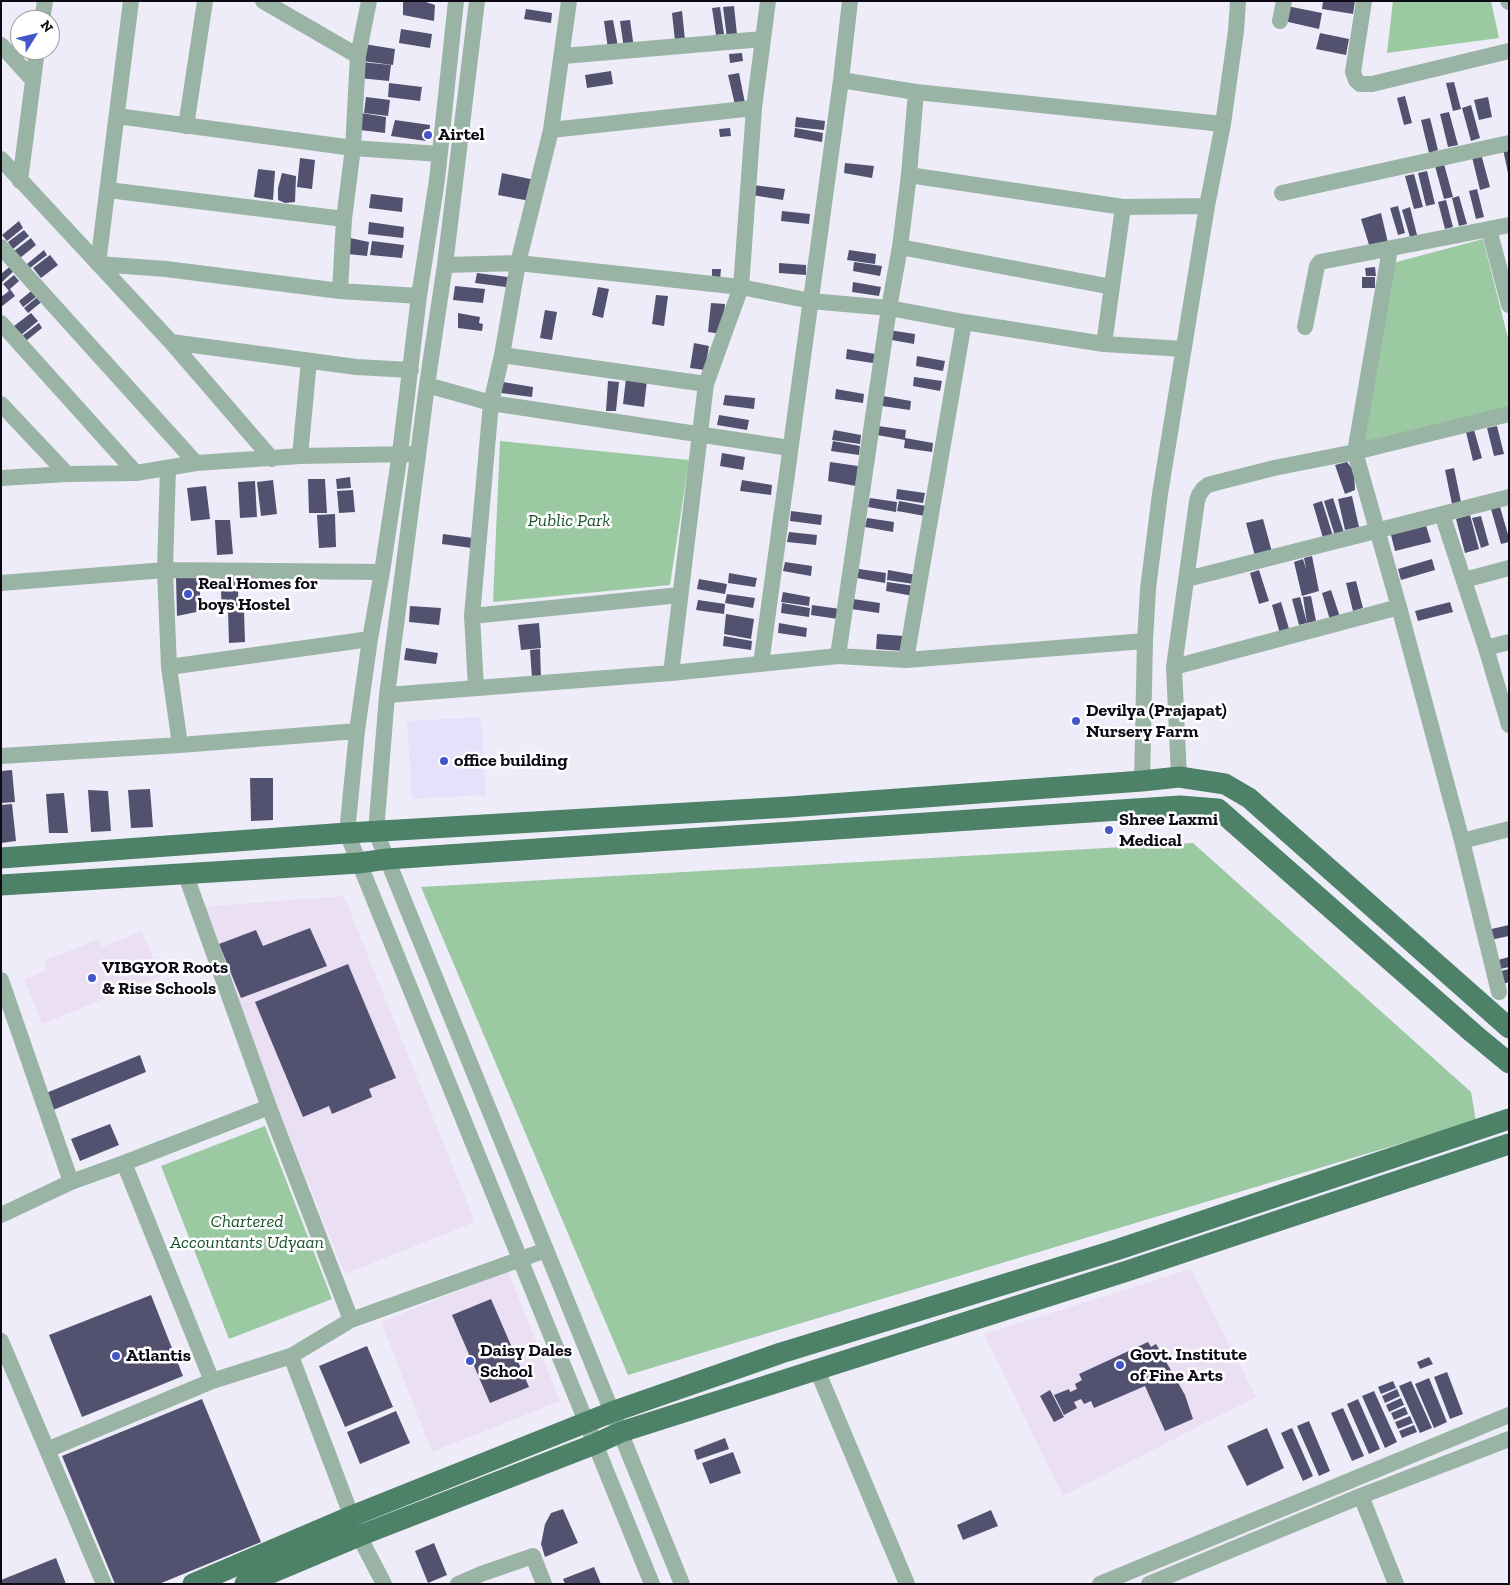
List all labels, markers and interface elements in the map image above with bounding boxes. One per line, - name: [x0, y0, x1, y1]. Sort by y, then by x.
- north arrow: [10, 10, 60, 60]
- text: N: [37, 17, 57, 36]
- place label: Airtel: [438, 124, 485, 146]
- marker: Airtel: [422, 129, 434, 141]
- park label: Public Park: [528, 510, 610, 532]
- place label: Real Homes for boys Hostel: [198, 573, 318, 616]
- marker: Real Homes for boys Hostel: [182, 588, 194, 600]
- place label: Devilya (Prajapat) Nursery Farm: [1086, 700, 1227, 742]
- marker: Devilya (Prajapat) Nursery Farm: [1070, 715, 1082, 727]
- place label: office building: [454, 750, 568, 772]
- marker: office building: [438, 755, 450, 767]
- place label: Shree Laxmi Medical: [1119, 809, 1218, 852]
- marker: Shree Laxmi Medical: [1103, 824, 1115, 836]
- place label: VIBGYOR Roots & Rise Schools: [102, 957, 228, 1000]
- marker: VIBGYOR Roots & Rise Schools: [86, 972, 98, 984]
- park label: Chartered Accountants Udyaan: [170, 1211, 324, 1254]
- place label: Daisy Dales School: [480, 1340, 572, 1382]
- place label: Govt. Institute of Fine Arts: [1130, 1344, 1247, 1386]
- place label: Atlantis: [126, 1345, 191, 1367]
- marker: Atlantis: [110, 1350, 122, 1362]
- marker: Daisy Dales School: [464, 1355, 476, 1367]
- marker: Govt. Institute of Fine Arts: [1114, 1359, 1126, 1371]

